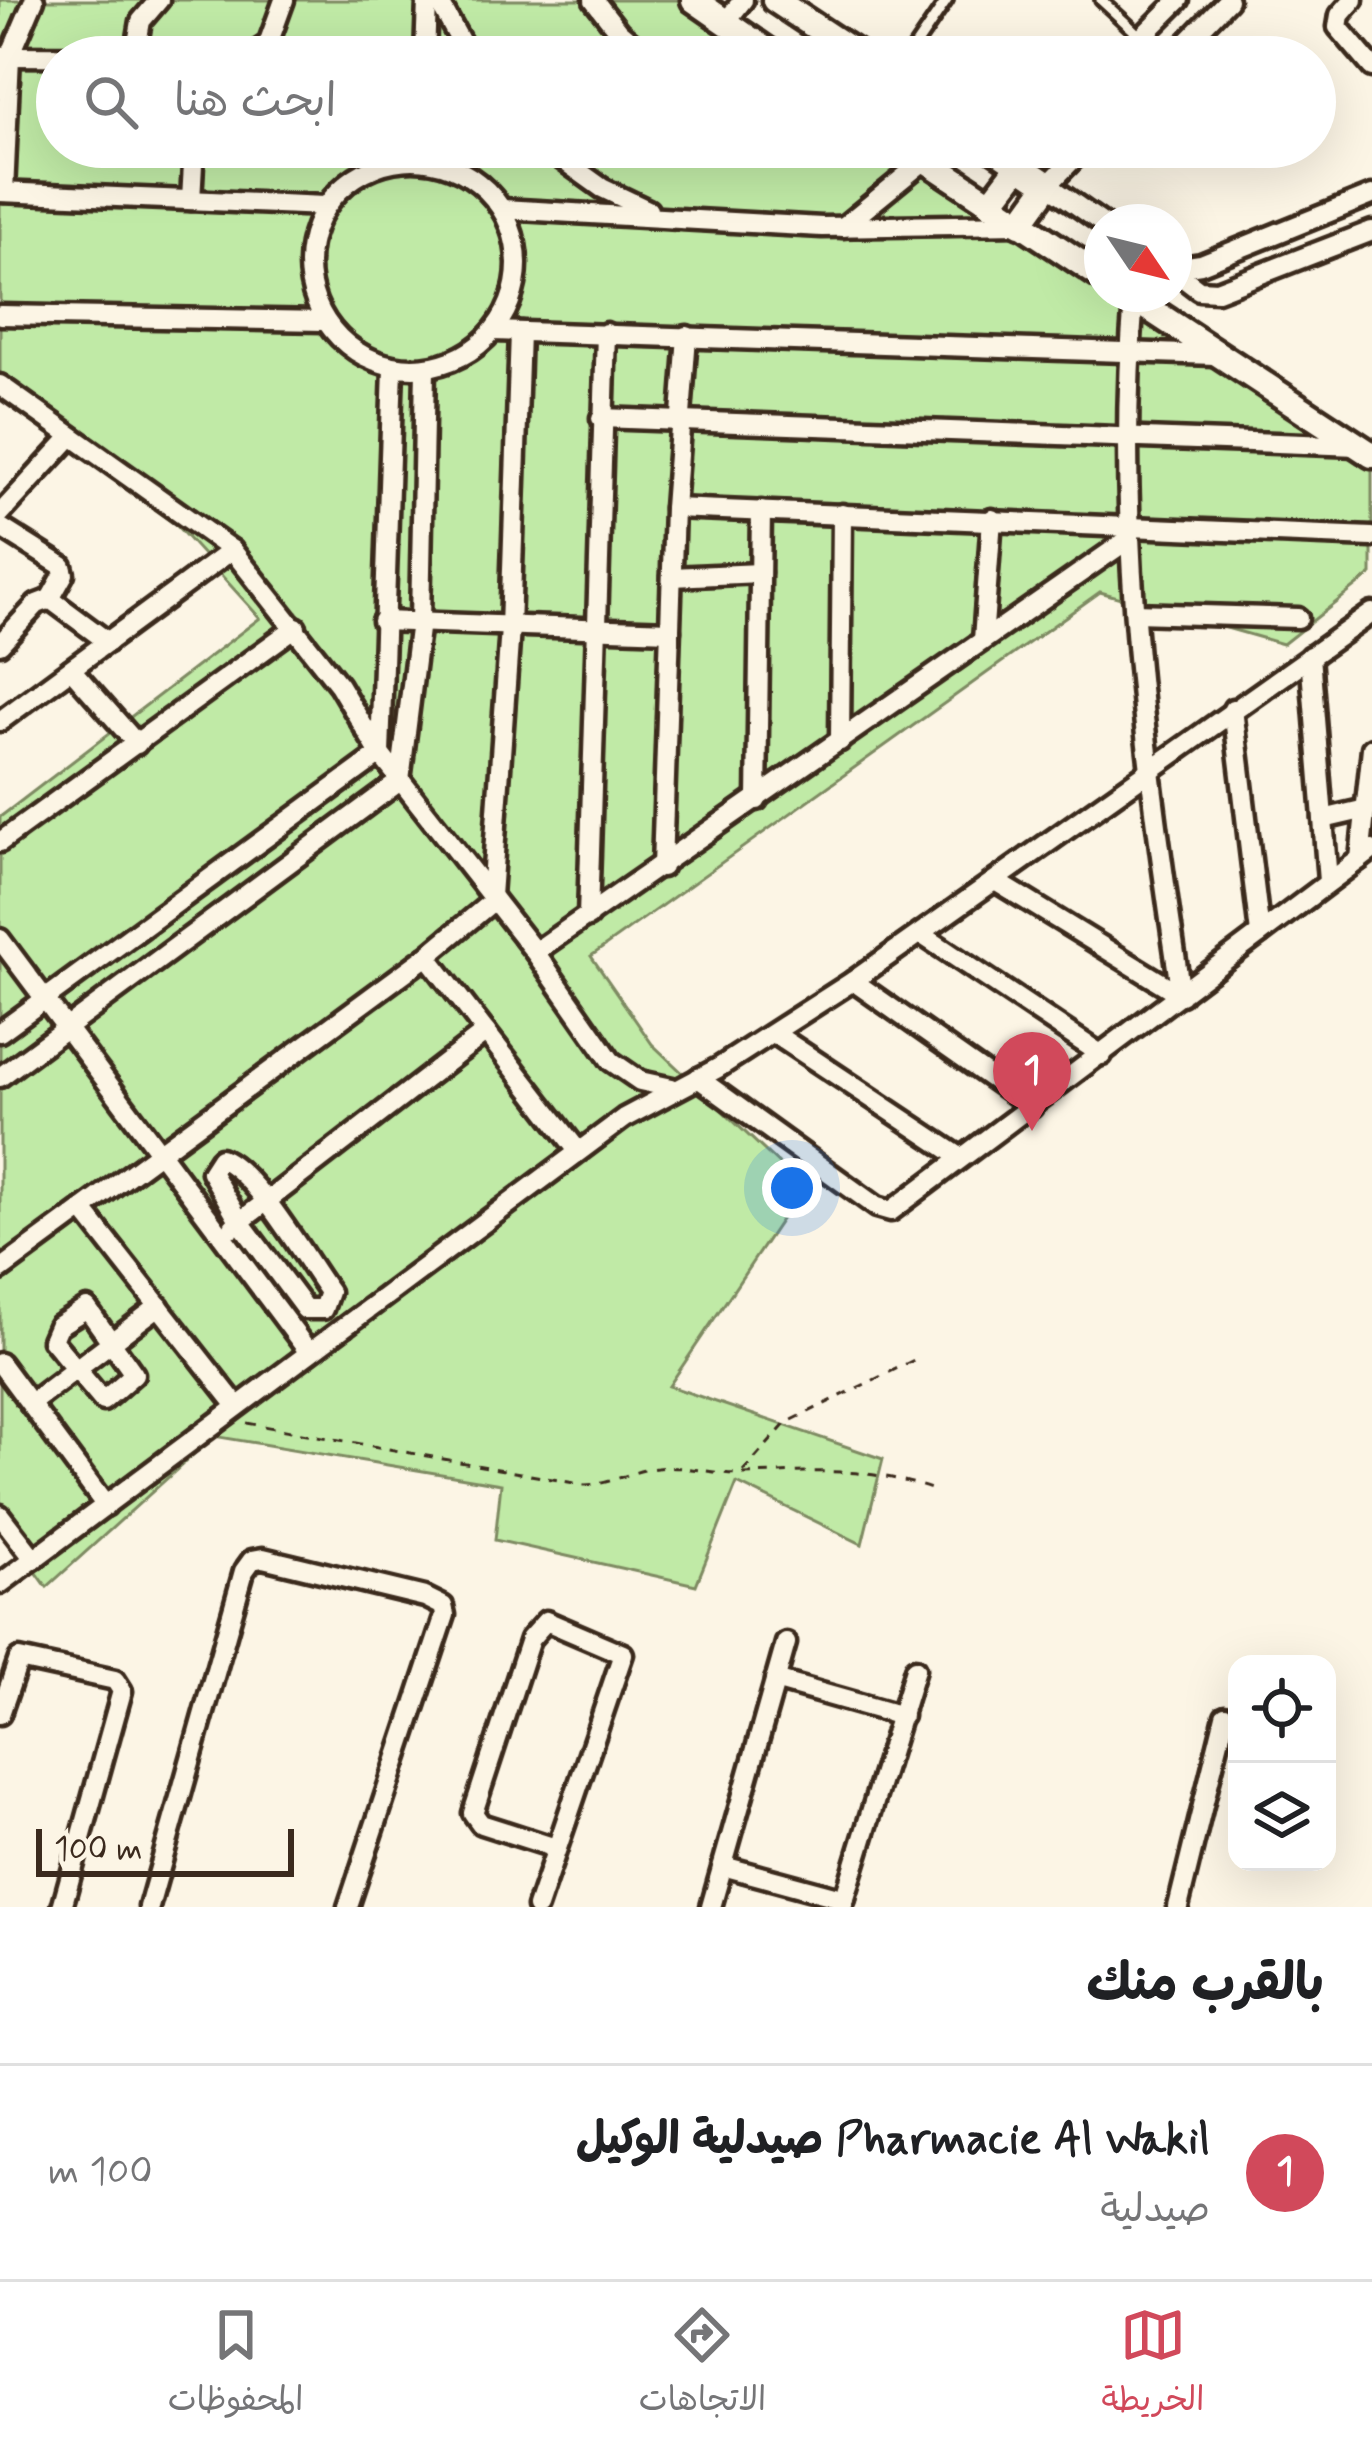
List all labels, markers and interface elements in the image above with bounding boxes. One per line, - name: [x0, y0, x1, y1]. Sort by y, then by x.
- search box: [36, 36, 1336, 168]
- icon: search: [78, 69, 144, 135]
- text: ابحث هنا: [174, 73, 337, 132]
- north arrow: [1084, 204, 1192, 312]
- pin: 1: [993, 1032, 1071, 1131]
- your location: [762, 1158, 822, 1218]
- map controls: [1228, 1655, 1336, 1871]
- button: locate: [1228, 1655, 1336, 1763]
- button: layers: [1228, 1763, 1336, 1871]
- scale bar: [36, 1823, 294, 1876]
- text: 100 m: [54, 1828, 143, 1872]
- text: بالقرب منك: [1087, 1952, 1324, 2018]
- text: Pharmacie Al Wakil صيدلية الوكيل: [576, 2111, 1210, 2170]
- text: 100 m: [48, 2147, 153, 2198]
- text: 1: [1276, 2147, 1294, 2198]
- text: صيدلية: [1100, 2185, 1210, 2236]
- tab: المحفوظات: [168, 2302, 304, 2428]
- tab: الاتجاهات: [639, 2302, 766, 2428]
- tab: الخريطة: [1101, 2302, 1204, 2428]

